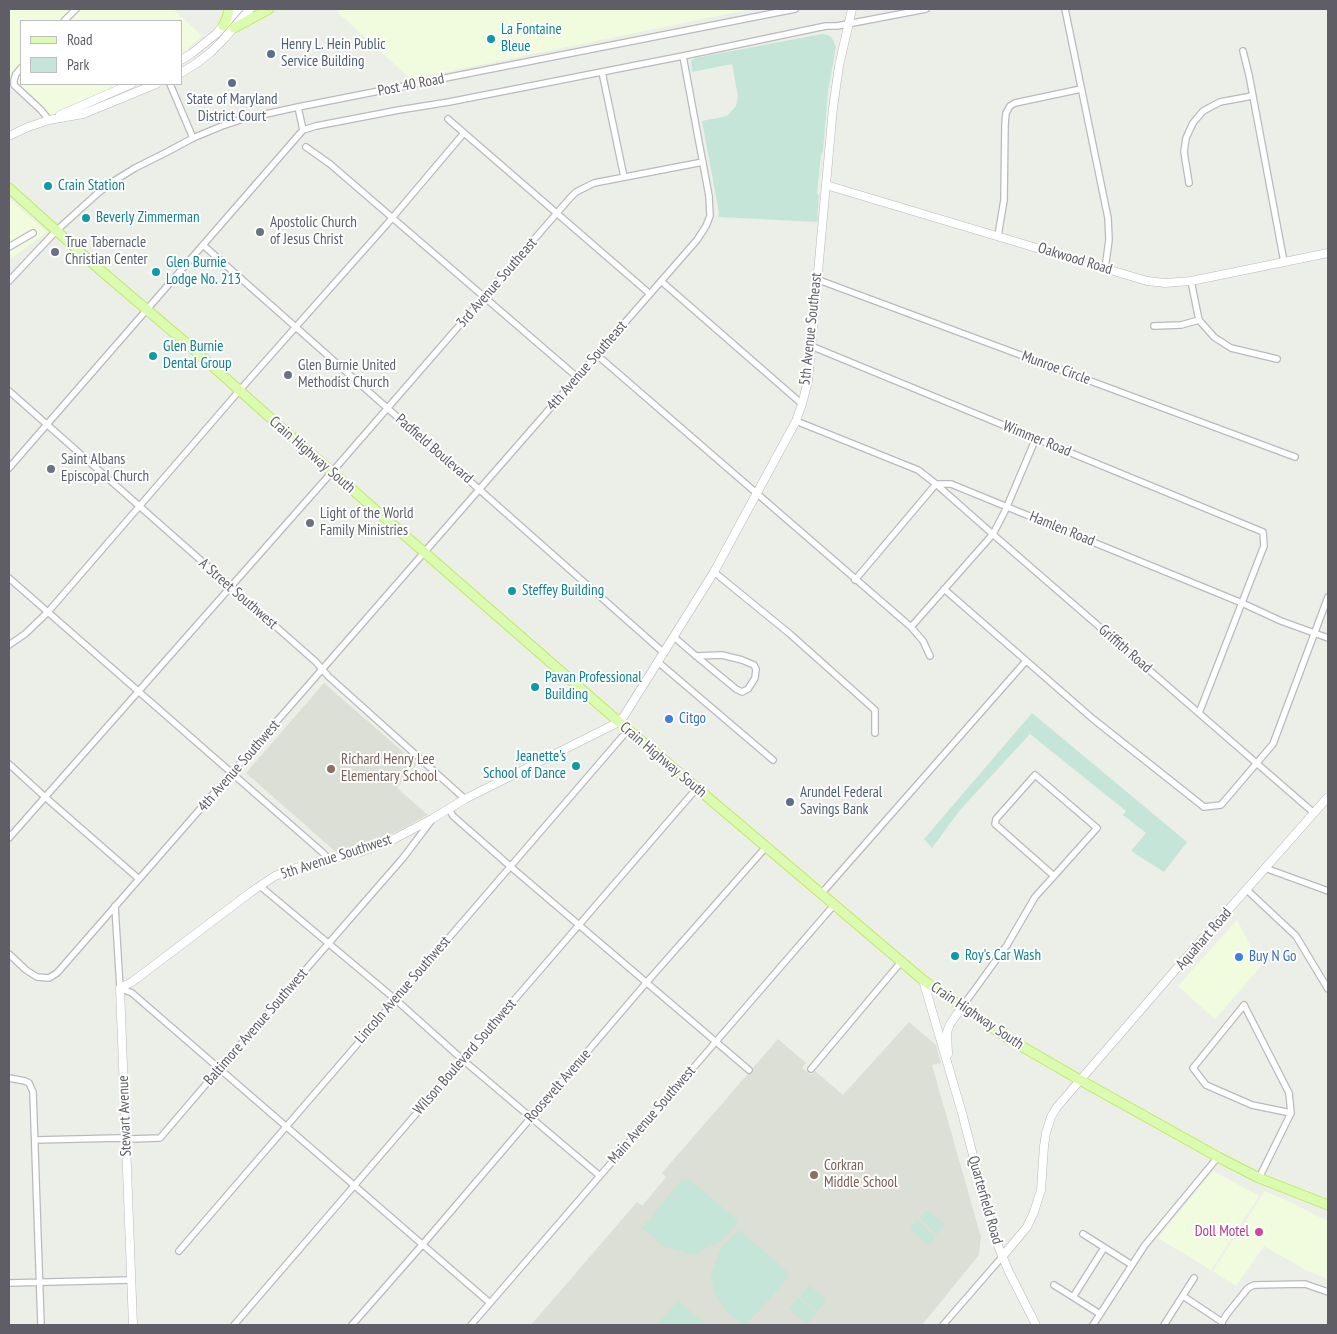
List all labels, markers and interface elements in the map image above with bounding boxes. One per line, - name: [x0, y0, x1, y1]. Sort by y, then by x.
- legend: [20, 20, 182, 85]
- place label: La Fontaine Bleue: [501, 21, 562, 56]
- text: Road: [67, 30, 93, 49]
- marker: La Fontaine Bleue: [485, 33, 497, 45]
- place label: Henry L. Hein Public Service Building: [281, 36, 386, 71]
- marker: Henry L. Hein Public Service Building: [265, 48, 277, 60]
- text: Park: [67, 55, 89, 74]
- street label: Post 40 Road: [376, 70, 446, 100]
- marker: State of Maryland District Court: [226, 77, 238, 89]
- place label: State of Maryland District Court: [186, 91, 278, 126]
- place label: Crain Station: [58, 177, 125, 195]
- marker: Crain Station: [42, 180, 54, 192]
- place label: Beverly Zimmerman: [96, 209, 199, 227]
- marker: Beverly Zimmerman: [80, 212, 92, 224]
- place label: Apostolic Church of Jesus Christ: [270, 214, 357, 249]
- marker: Apostolic Church of Jesus Christ: [254, 226, 266, 238]
- place label: True Tabernacle Christian Center: [65, 234, 148, 269]
- street label: 3rd Avenue Southeast: [453, 234, 541, 332]
- street label: Oakwood Road: [1036, 239, 1114, 279]
- marker: True Tabernacle Christian Center: [49, 246, 61, 258]
- place label: Glen Burnie Lodge No. 213: [166, 254, 241, 289]
- marker: Glen Burnie Lodge No. 213: [150, 266, 162, 278]
- street label: 5th Avenue Southeast: [796, 272, 826, 386]
- street label: 4th Avenue Southeast: [543, 317, 631, 415]
- place label: Glen Burnie Dental Group: [163, 338, 231, 373]
- street label: Munroe Circle: [1019, 347, 1093, 389]
- marker: Glen Burnie Dental Group: [147, 350, 159, 362]
- place label: Glen Burnie United Methodist Church: [298, 357, 396, 392]
- marker: Glen Burnie United Methodist Church: [282, 369, 294, 381]
- street label: Padfield Boulevard: [392, 410, 476, 488]
- street label: Crain Highway South: [265, 413, 359, 497]
- street label: Wimmer Road: [1000, 417, 1074, 461]
- place label: Saint Albans Episcopal Church: [61, 451, 149, 486]
- marker: Saint Albans Episcopal Church: [45, 463, 57, 475]
- place label: Light of the World Family Ministries: [320, 505, 413, 540]
- street label: Hamlen Road: [1027, 508, 1097, 550]
- marker: Light of the World Family Ministries: [304, 517, 316, 529]
- street label: A Street Southwest: [195, 555, 281, 633]
- place label: Steffey Building: [522, 582, 604, 600]
- marker: Steffey Building: [506, 585, 518, 597]
- street label: Griffith Road: [1095, 621, 1155, 677]
- place label: Pavan Professional Building: [545, 669, 642, 704]
- marker: Pavan Professional Building: [529, 681, 541, 693]
- place label: Citgo: [679, 710, 706, 728]
- marker: Citgo: [663, 713, 675, 725]
- street label: 4th Avenue Southwest: [194, 716, 284, 816]
- street label: Crain Highway South: [616, 718, 710, 802]
- place label: Jeanette's School of Dance: [483, 748, 566, 783]
- place label: Richard Henry Lee Elementary School: [341, 751, 438, 786]
- marker: Jeanette's School of Dance: [570, 760, 582, 772]
- marker: Richard Henry Lee Elementary School: [325, 763, 337, 775]
- place label: Arundel Federal Savings Bank: [800, 784, 882, 819]
- marker: Arundel Federal Savings Bank: [784, 796, 796, 808]
- street label: 5th Avenue Southwest: [278, 831, 394, 883]
- street label: Aquahart Road: [1172, 904, 1236, 974]
- street label: Lincoln Avenue Southwest: [352, 933, 454, 1047]
- place label: Roy's Car Wash: [965, 947, 1041, 965]
- place label: Buy N Go: [1249, 948, 1297, 966]
- marker: Roy's Car Wash: [949, 950, 961, 962]
- marker: Buy N Go: [1233, 951, 1245, 963]
- street label: Baltimore Avenue Southwest: [200, 965, 312, 1089]
- street label: Crain Highway South: [927, 978, 1027, 1054]
- street label: Wilson Boulevard Southwest: [410, 995, 520, 1119]
- street label: Roosevelt Avenue: [521, 1046, 595, 1126]
- street label: Main Avenue Southwest: [605, 1062, 699, 1168]
- street label: Stewart Avenue: [115, 1075, 135, 1157]
- street label: Quarterfield Road: [964, 1154, 1006, 1246]
- place label: Corkran Middle School: [824, 1157, 897, 1192]
- marker: Corkran Middle School: [808, 1169, 820, 1181]
- place label: Doll Motel: [1195, 1223, 1249, 1241]
- marker: Doll Motel: [1253, 1226, 1265, 1238]

